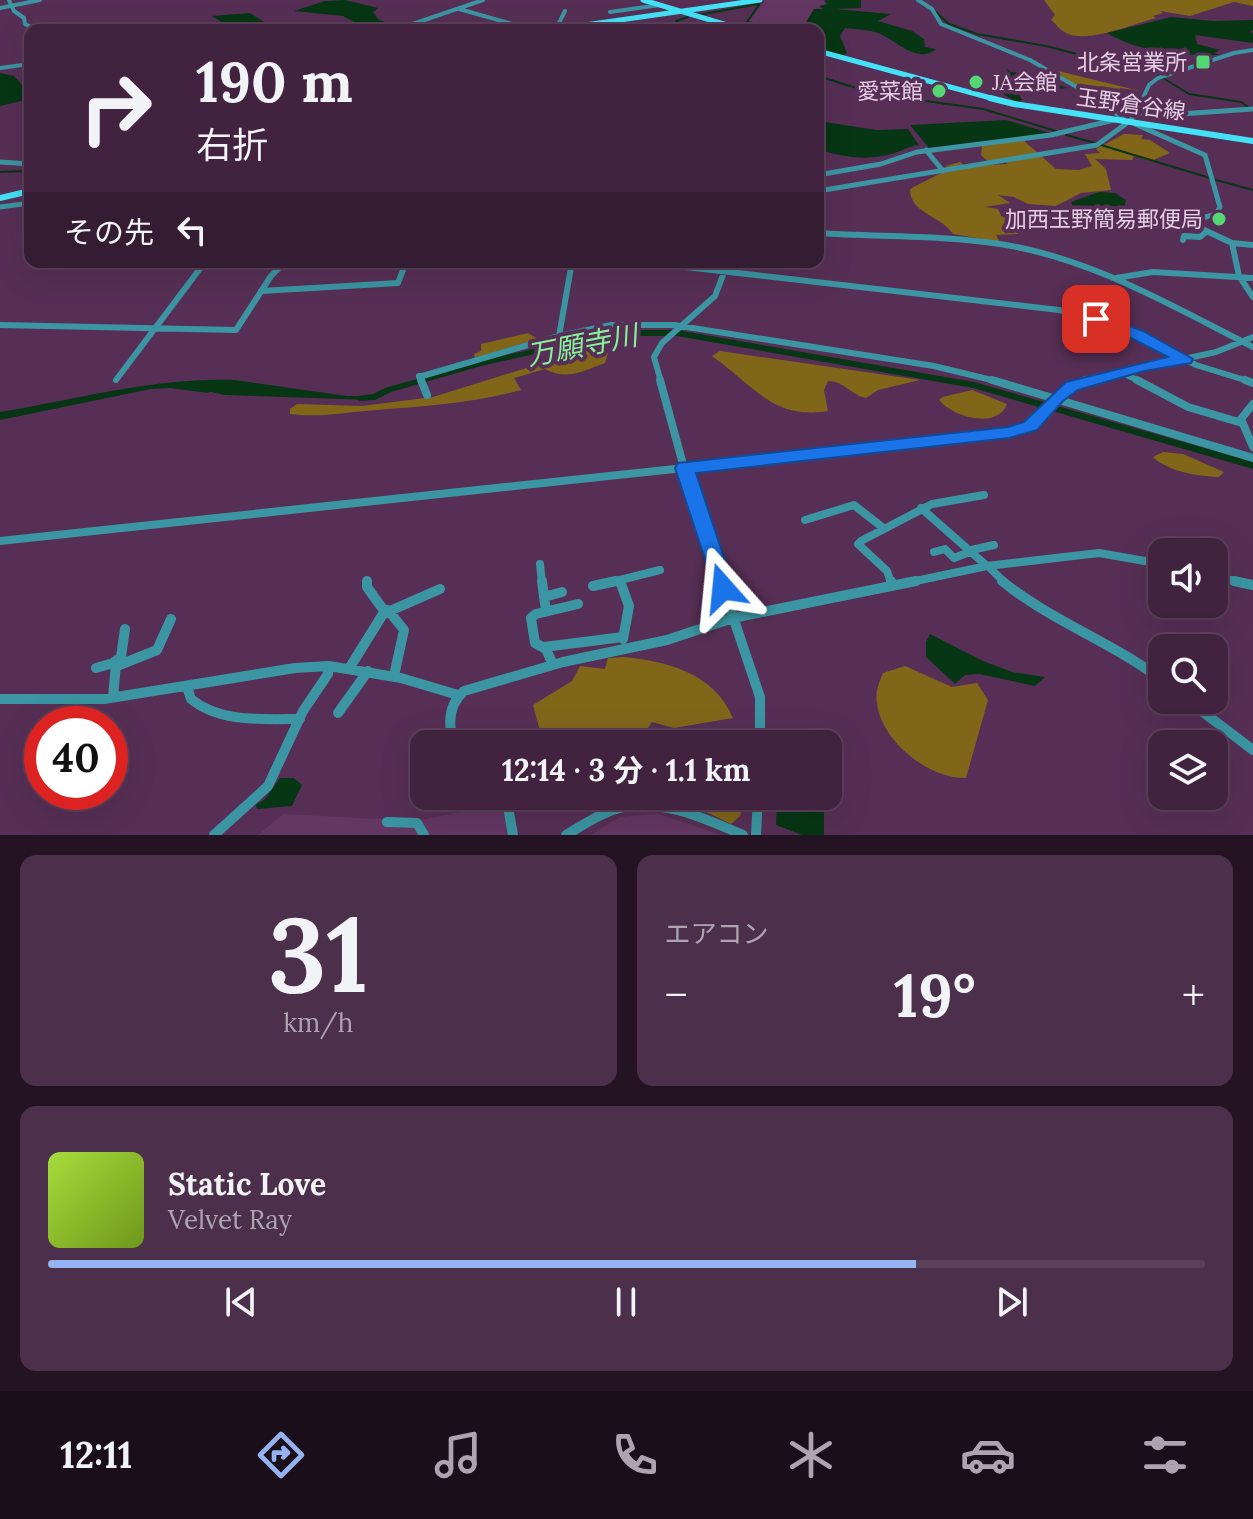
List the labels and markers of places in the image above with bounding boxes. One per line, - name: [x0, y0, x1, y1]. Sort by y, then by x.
- place label: 北条営業所: [1077, 48, 1187, 76]
- marker: 北条営業所: [1194, 53, 1212, 71]
- place label: JA会館: [991, 68, 1057, 96]
- marker: JA会館: [967, 73, 985, 91]
- place label: 愛菜館: [857, 77, 923, 105]
- marker: 愛菜館: [930, 82, 948, 100]
- place label: 加西玉野簡易郵便局: [1005, 205, 1203, 233]
- marker: 加西玉野簡易郵便局: [1210, 210, 1228, 228]
- pin: [1062, 285, 1130, 353]

